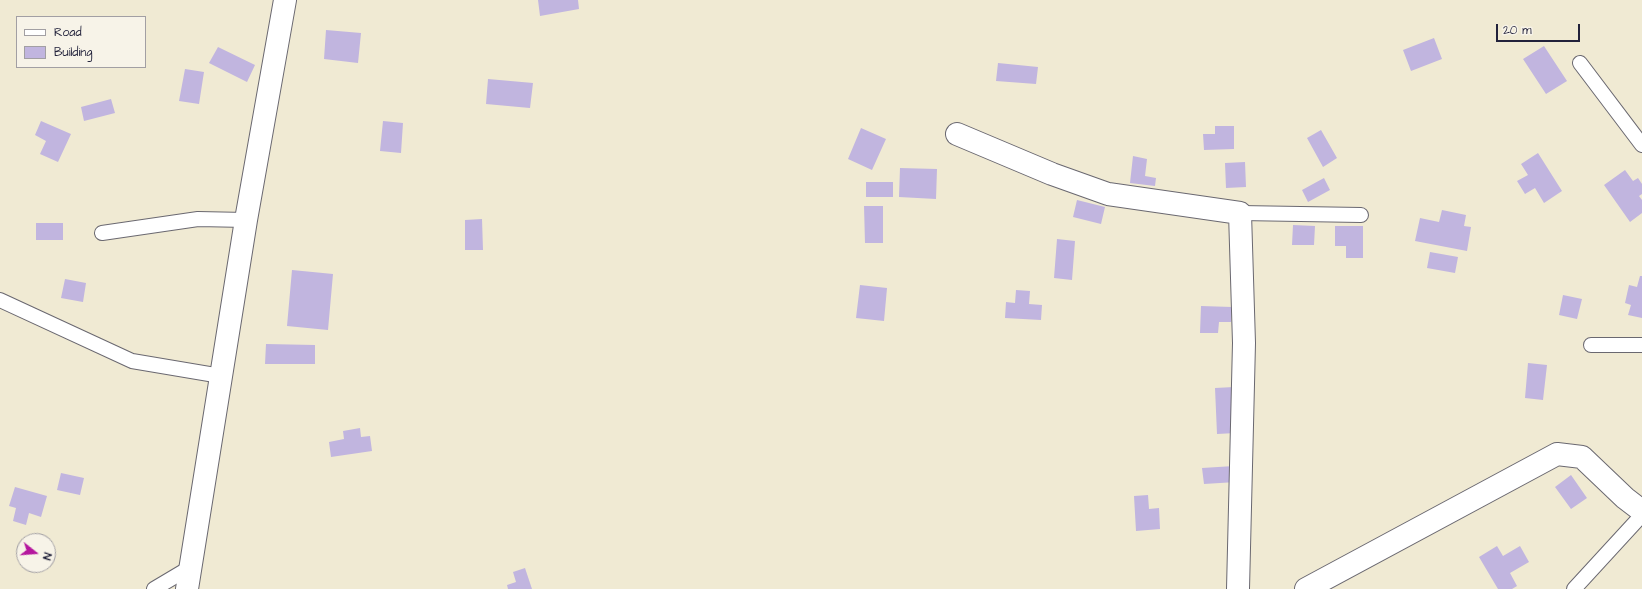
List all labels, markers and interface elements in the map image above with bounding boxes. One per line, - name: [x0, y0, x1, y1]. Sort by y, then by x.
- legend: [16, 16, 146, 68]
- scale bar: [1498, 16, 1582, 42]
- text: 20 m: [1503, 22, 1532, 39]
- text: Road: [54, 24, 82, 41]
- text: Building: [54, 44, 92, 61]
- north arrow: [16, 533, 56, 573]
- text: N: [39, 551, 55, 562]

